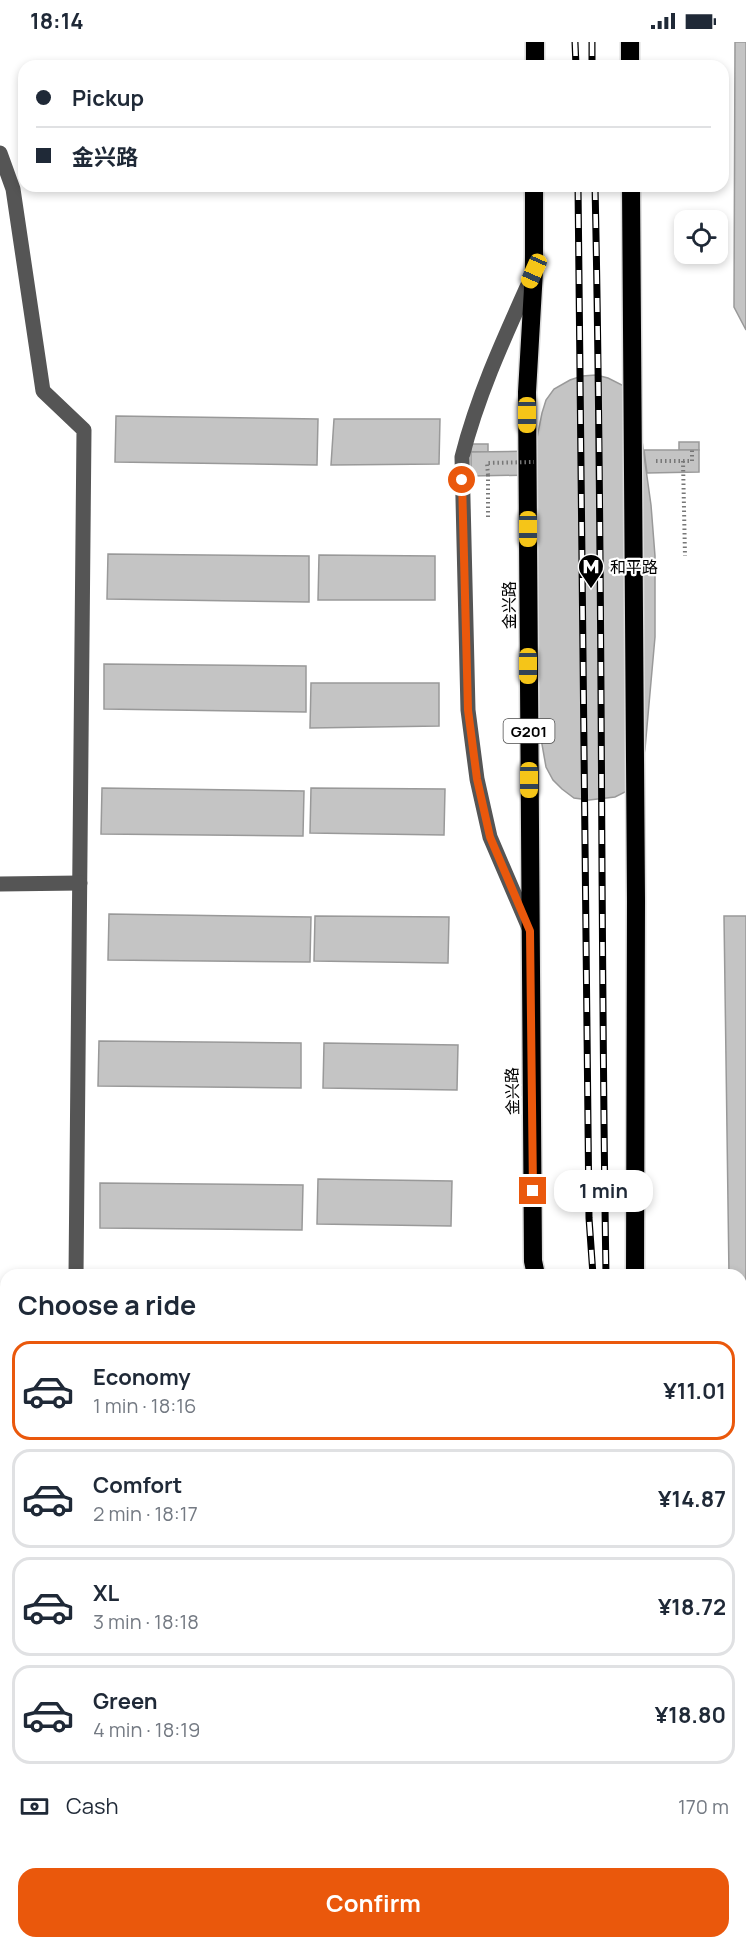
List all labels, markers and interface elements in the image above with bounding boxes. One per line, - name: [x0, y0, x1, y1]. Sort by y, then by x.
- text: 18:14: [30, 6, 84, 36]
- text: Pickup: [72, 83, 144, 113]
- text: 金兴路: [72, 142, 138, 172]
- map controls: [674, 210, 728, 264]
- button: locate: [674, 210, 728, 264]
- car: [518, 251, 550, 291]
- car: [518, 397, 536, 433]
- route start: [448, 466, 475, 493]
- car: [519, 511, 537, 547]
- metro station icon: 和平路: [576, 552, 606, 590]
- place label: 和平路: [610, 556, 658, 578]
- street label: 金兴路: [498, 581, 520, 629]
- car: [519, 648, 537, 684]
- road number: G201: [504, 719, 554, 743]
- car: [520, 762, 538, 798]
- street label: 金兴路: [501, 1067, 523, 1115]
- callout: 1 min: [554, 1170, 653, 1212]
- route end: [519, 1177, 546, 1204]
- text: 1 min: [579, 1177, 628, 1204]
- text: Choose a ride: [18, 1286, 196, 1323]
- text: Economy: [93, 1362, 191, 1392]
- icon: car: [21, 1364, 75, 1418]
- text: ¥11.01: [663, 1376, 726, 1406]
- text: 1 min · 18:16: [93, 1392, 196, 1419]
- text: Comfort: [93, 1470, 182, 1500]
- icon: car: [21, 1472, 75, 1526]
- text: ¥14.87: [658, 1484, 726, 1514]
- text: 2 min · 18:17: [93, 1500, 198, 1527]
- text: XL: [93, 1578, 119, 1608]
- icon: car: [21, 1580, 75, 1634]
- text: ¥18.72: [658, 1592, 726, 1622]
- text: 3 min · 18:18: [93, 1608, 199, 1635]
- text: Green: [93, 1686, 158, 1716]
- icon: car: [21, 1688, 75, 1742]
- text: ¥18.80: [655, 1700, 726, 1730]
- text: 4 min · 18:19: [93, 1716, 200, 1743]
- icon: cash: [18, 1790, 51, 1823]
- text: Cash: [66, 1791, 119, 1821]
- text: 170 m: [678, 1793, 729, 1820]
- button: Confirm: [18, 1868, 729, 1937]

